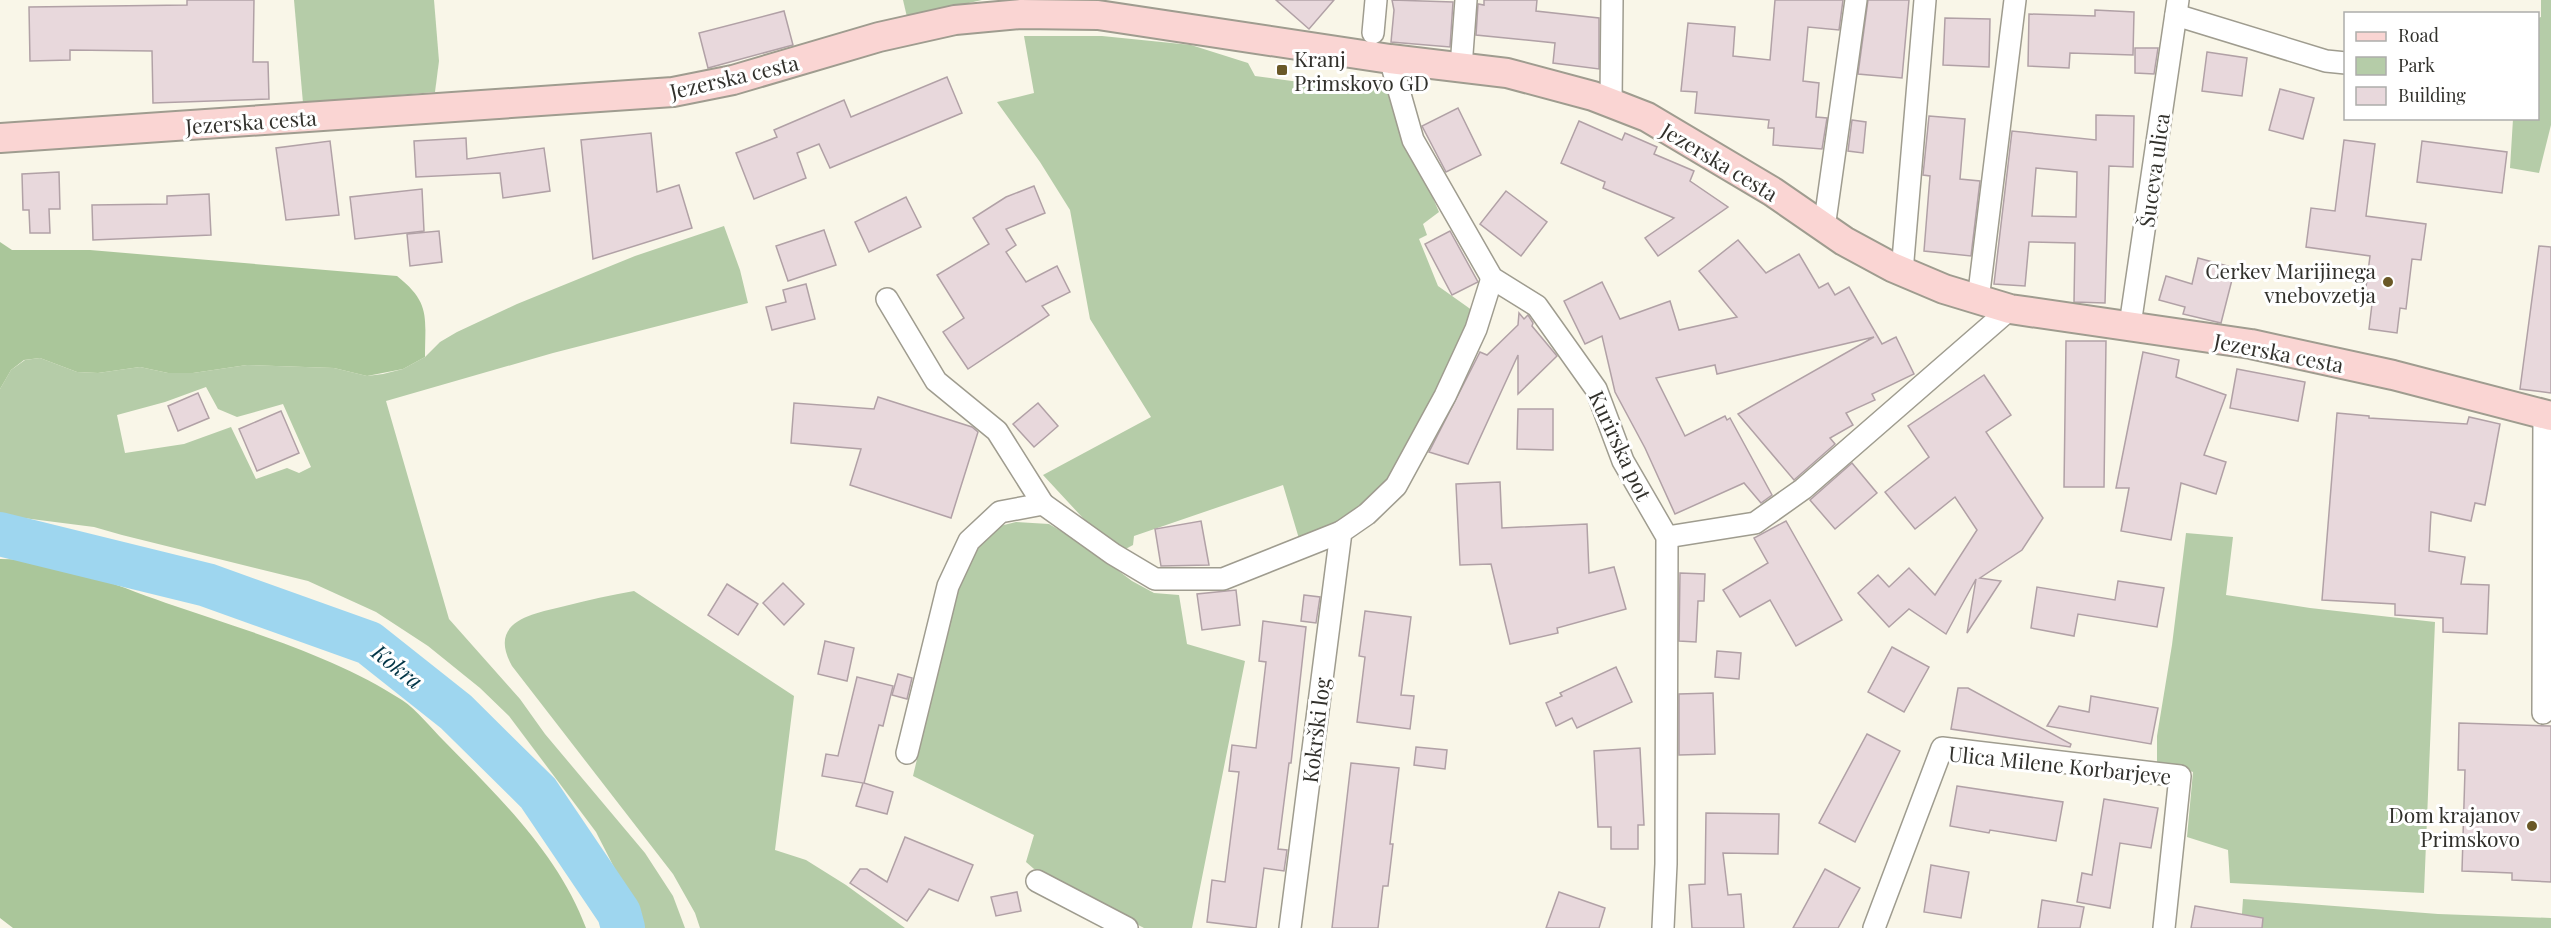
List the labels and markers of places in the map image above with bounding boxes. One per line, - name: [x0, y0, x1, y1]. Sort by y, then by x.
- place label: Kranj Primskovo GD: [1294, 44, 1429, 96]
- marker: Kranj Primskovo GD: [1275, 63, 1289, 77]
- place label: Cerkev Marijinega vnebovzetja: [2205, 256, 2377, 308]
- marker: Cerkev Marijinega vnebovzetja: [2381, 275, 2395, 289]
- place label: Dom krajanov Primskovo: [2388, 800, 2521, 852]
- marker: Dom krajanov Primskovo: [2525, 819, 2539, 833]

